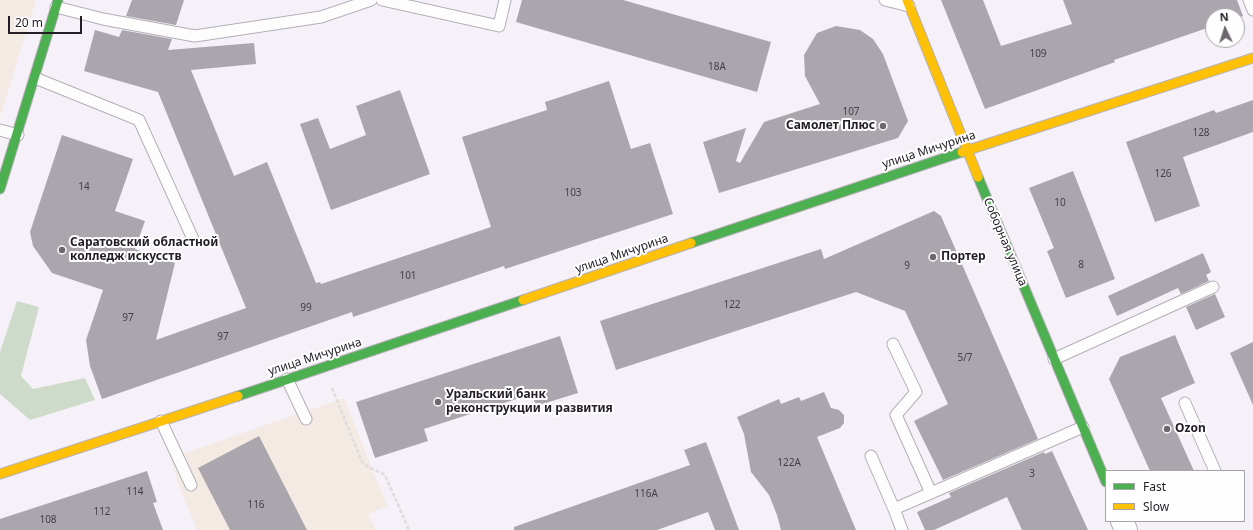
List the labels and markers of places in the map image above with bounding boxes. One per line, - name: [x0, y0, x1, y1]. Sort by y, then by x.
- place label: Самолет Плюс: [786, 119, 875, 133]
- marker: Самолет Плюс: [878, 121, 888, 131]
- place label: Саратовский областной колледж искусств: [70, 236, 218, 264]
- marker: Саратовский областной колледж искусств: [57, 245, 67, 255]
- place label: Портер: [941, 250, 986, 264]
- marker: Портер: [928, 252, 938, 262]
- place label: Уральский банк реконструкции и развития: [446, 388, 613, 416]
- marker: Уральский банк реконструкции и развития: [433, 397, 443, 407]
- place label: Ozon: [1175, 422, 1206, 436]
- marker: Ozon: [1162, 424, 1172, 434]

